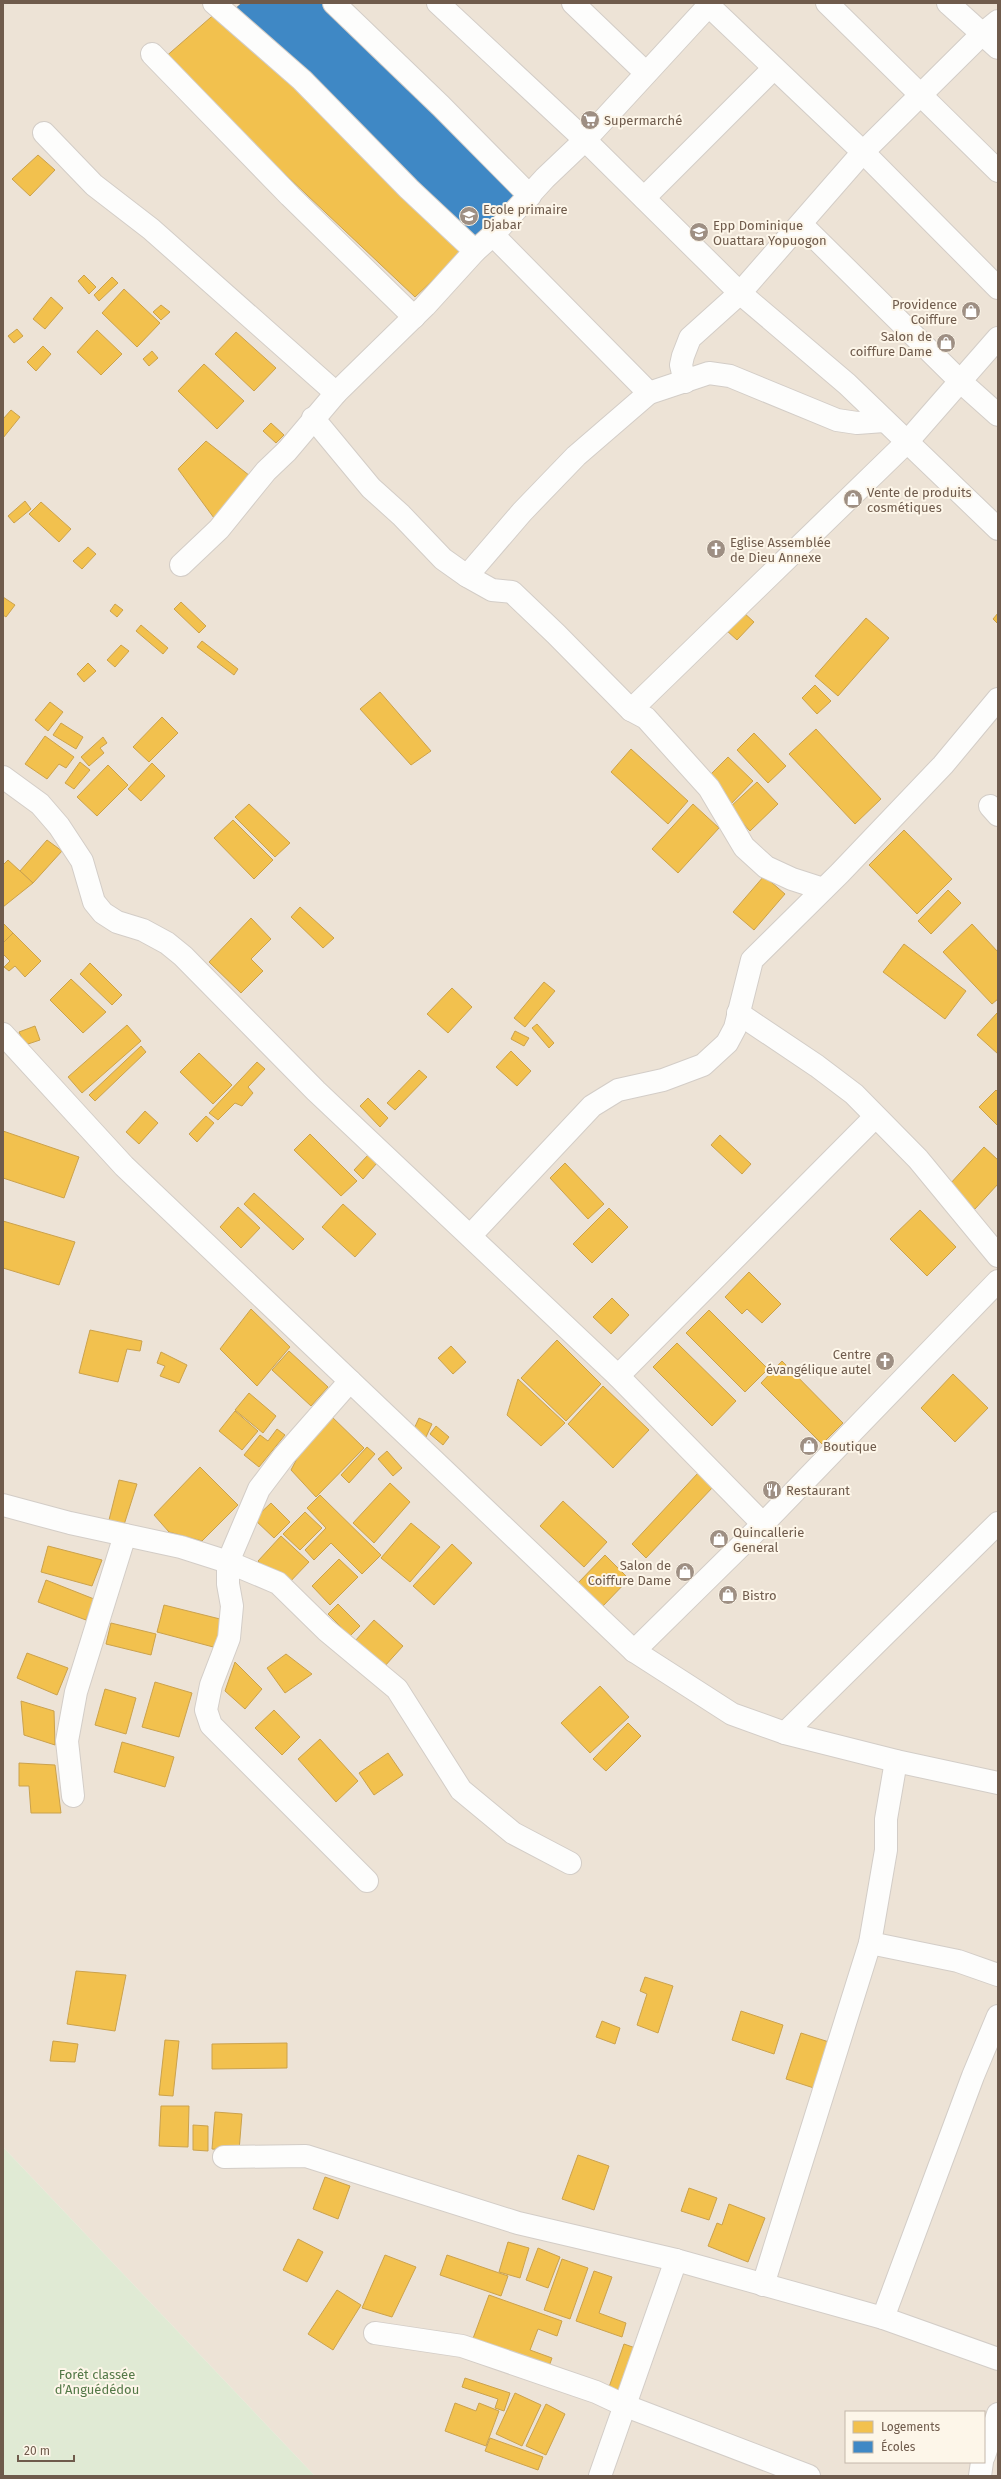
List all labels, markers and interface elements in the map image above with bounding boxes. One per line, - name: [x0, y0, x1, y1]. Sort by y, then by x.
- supermarket icon: Supermarché: [579, 109, 601, 131]
- place label: Supermarché: [604, 113, 682, 128]
- place label: Ecole primaire Djabar: [483, 202, 568, 232]
- school or university icon: Ecole primaire Djabar: [458, 205, 480, 227]
- place label: Epp Dominique Ouattara Yopuogon: [713, 218, 827, 248]
- school or university icon: Epp Dominique Ouattara Yopuogon: [688, 221, 710, 243]
- place label: Providence Coiffure: [892, 297, 957, 327]
- shop icon: Providence Coiffure: [960, 300, 982, 322]
- place label: Salon de coiffure Dame: [850, 329, 932, 359]
- shop icon: Salon de coiffure Dame: [935, 332, 957, 354]
- place label: Vente de produits cosmétiques: [867, 485, 972, 515]
- shop icon: Vente de produits cosmétiques: [842, 488, 864, 510]
- place label: Eglise Assemblée de Dieu Annexe: [730, 535, 831, 565]
- church icon: Eglise Assemblée de Dieu Annexe: [705, 538, 727, 560]
- place label: Centre évangélique autel: [766, 1347, 871, 1377]
- church icon: Centre évangélique autel: [874, 1350, 896, 1372]
- shop icon: Boutique: [798, 1435, 820, 1457]
- place label: Boutique: [823, 1439, 877, 1454]
- restaurant icon: Restaurant: [761, 1479, 783, 1501]
- place label: Restaurant: [786, 1483, 850, 1498]
- place label: Quincallerie General: [733, 1525, 804, 1555]
- shop icon: Quincallerie General: [708, 1528, 730, 1550]
- place label: Salon de Coiffure Dame: [588, 1558, 671, 1588]
- shop icon: Salon de Coiffure Dame: [674, 1561, 696, 1583]
- shop icon: Bistro: [717, 1584, 739, 1606]
- place label: Bistro: [742, 1588, 777, 1603]
- park label: Forêt classée d’Anguédédou: [55, 2367, 139, 2397]
- legend: [845, 2411, 985, 2463]
- text: Logements: [881, 2420, 940, 2434]
- scale bar: [18, 2437, 74, 2463]
- text: Écoles: [881, 2439, 916, 2454]
- text: 20 m: [24, 2444, 50, 2458]

